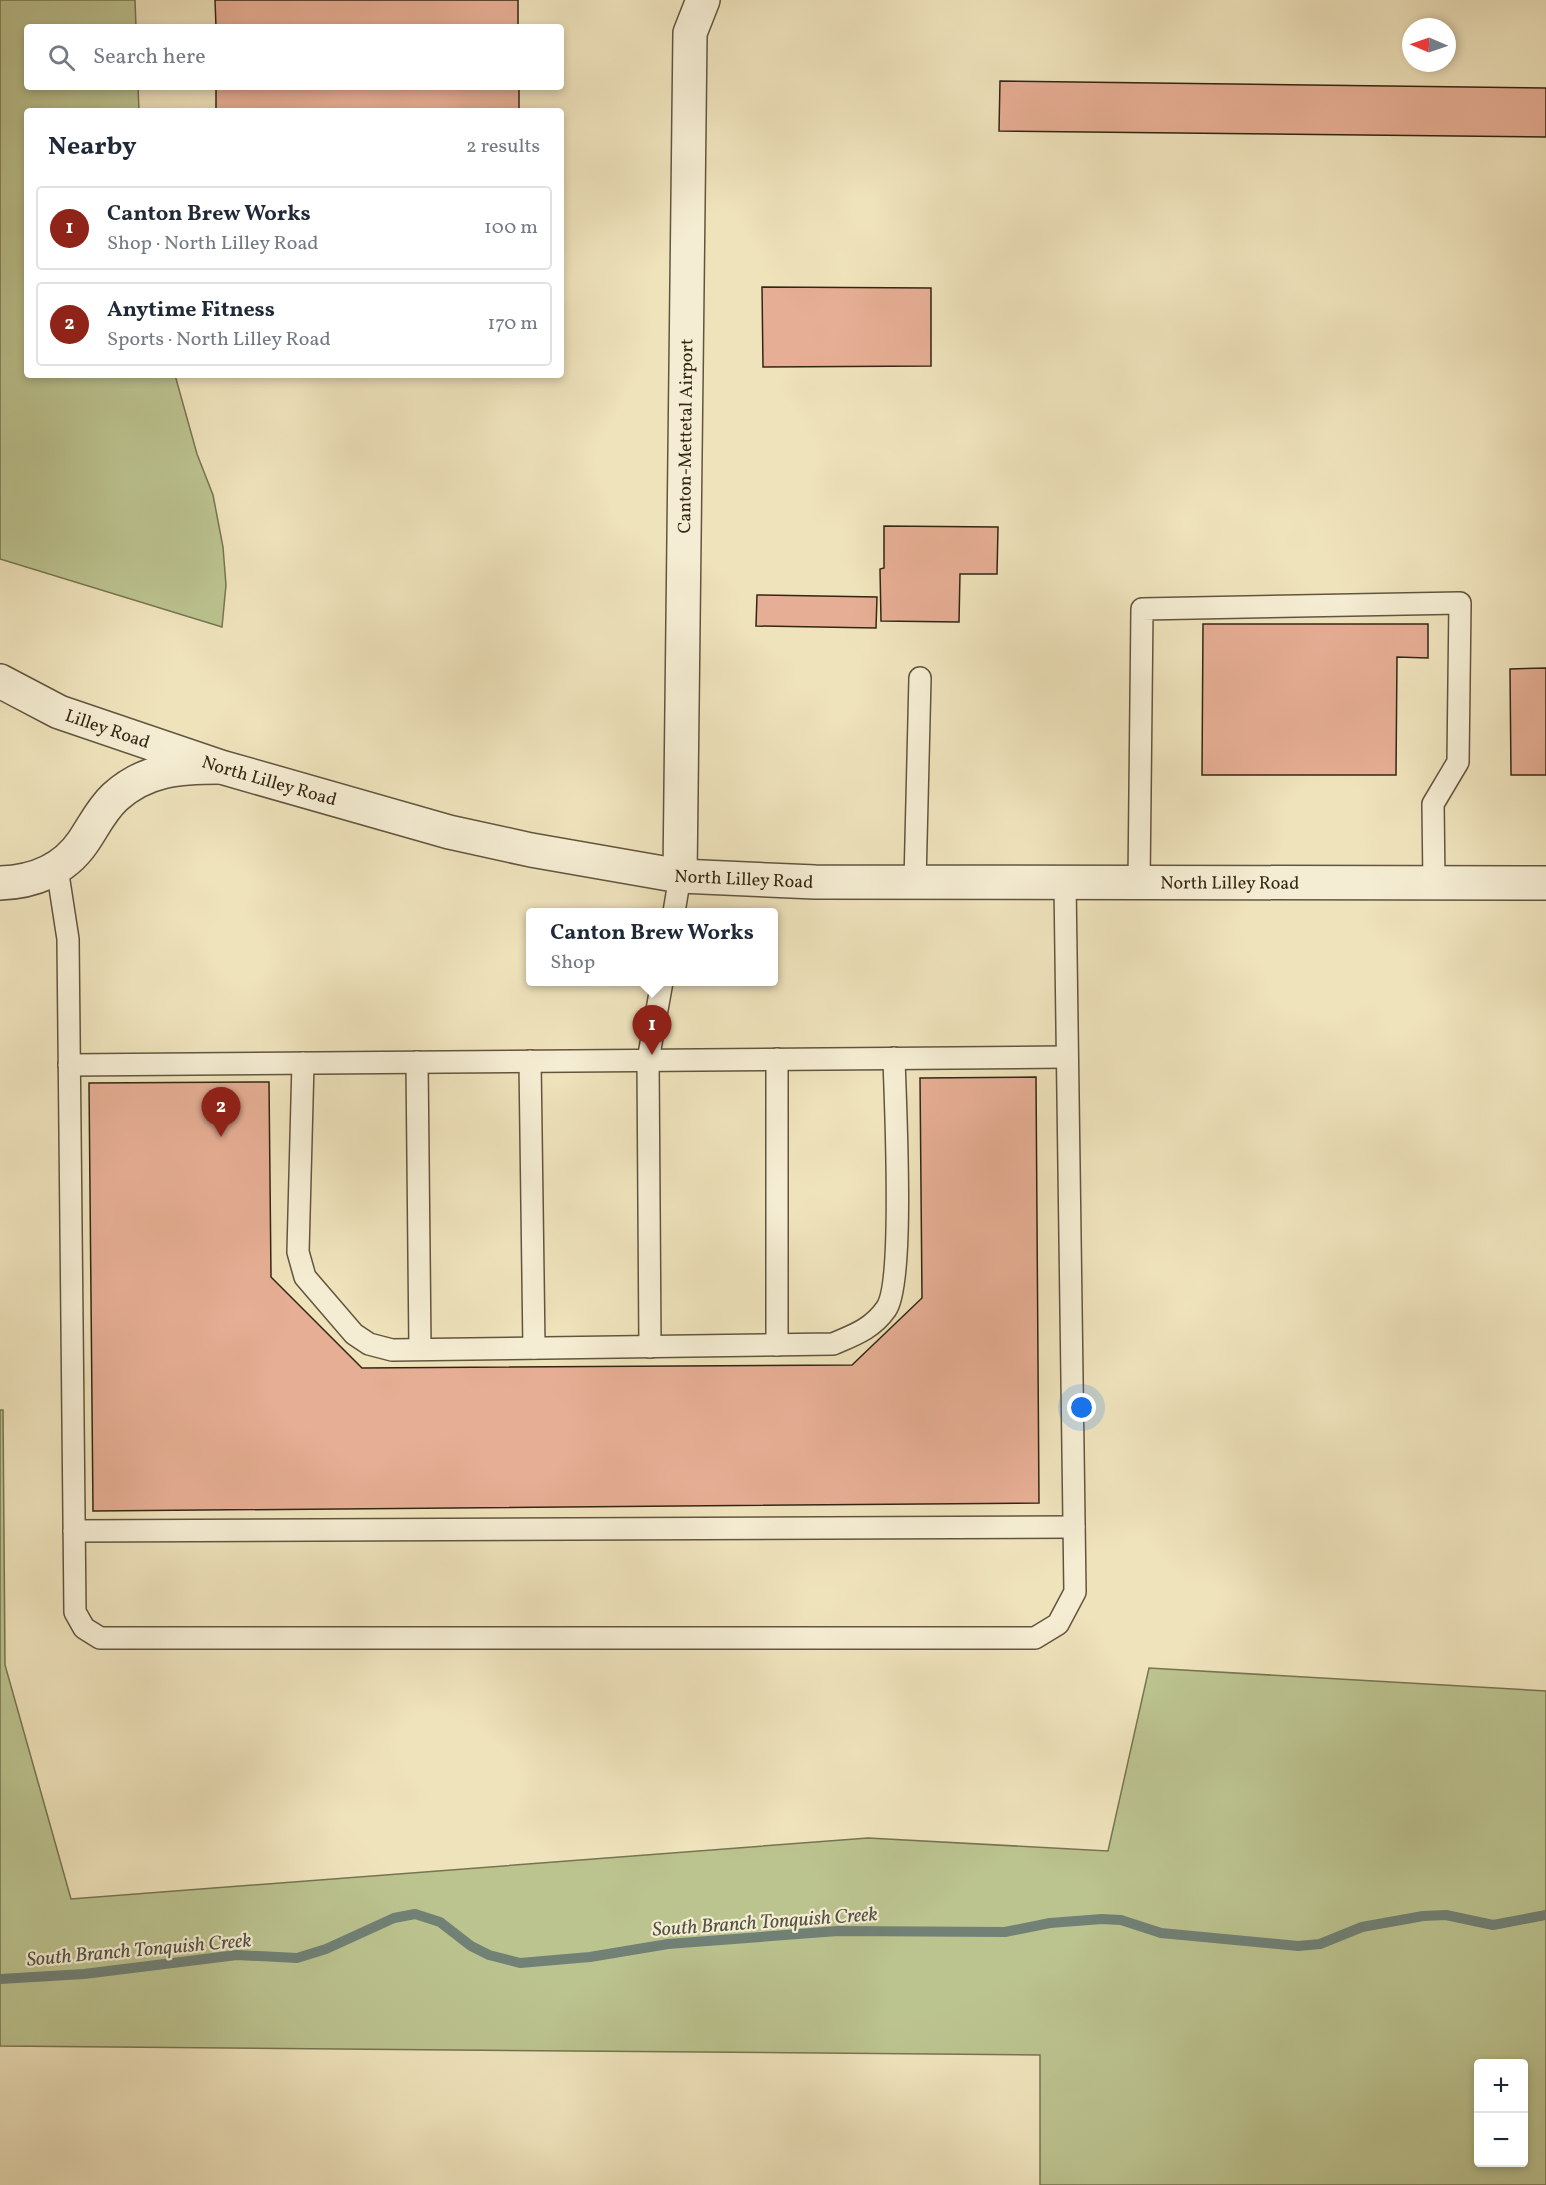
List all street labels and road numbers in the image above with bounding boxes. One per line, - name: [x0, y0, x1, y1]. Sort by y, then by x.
- street label: Canton-Mettetal Airport: [673, 339, 700, 534]
- street label: Lilley Road: [61, 704, 153, 756]
- street label: North Lilley Road: [198, 750, 339, 813]
- street label: North Lilley Road: [674, 865, 814, 896]
- street label: North Lilley Road: [1160, 871, 1300, 897]

